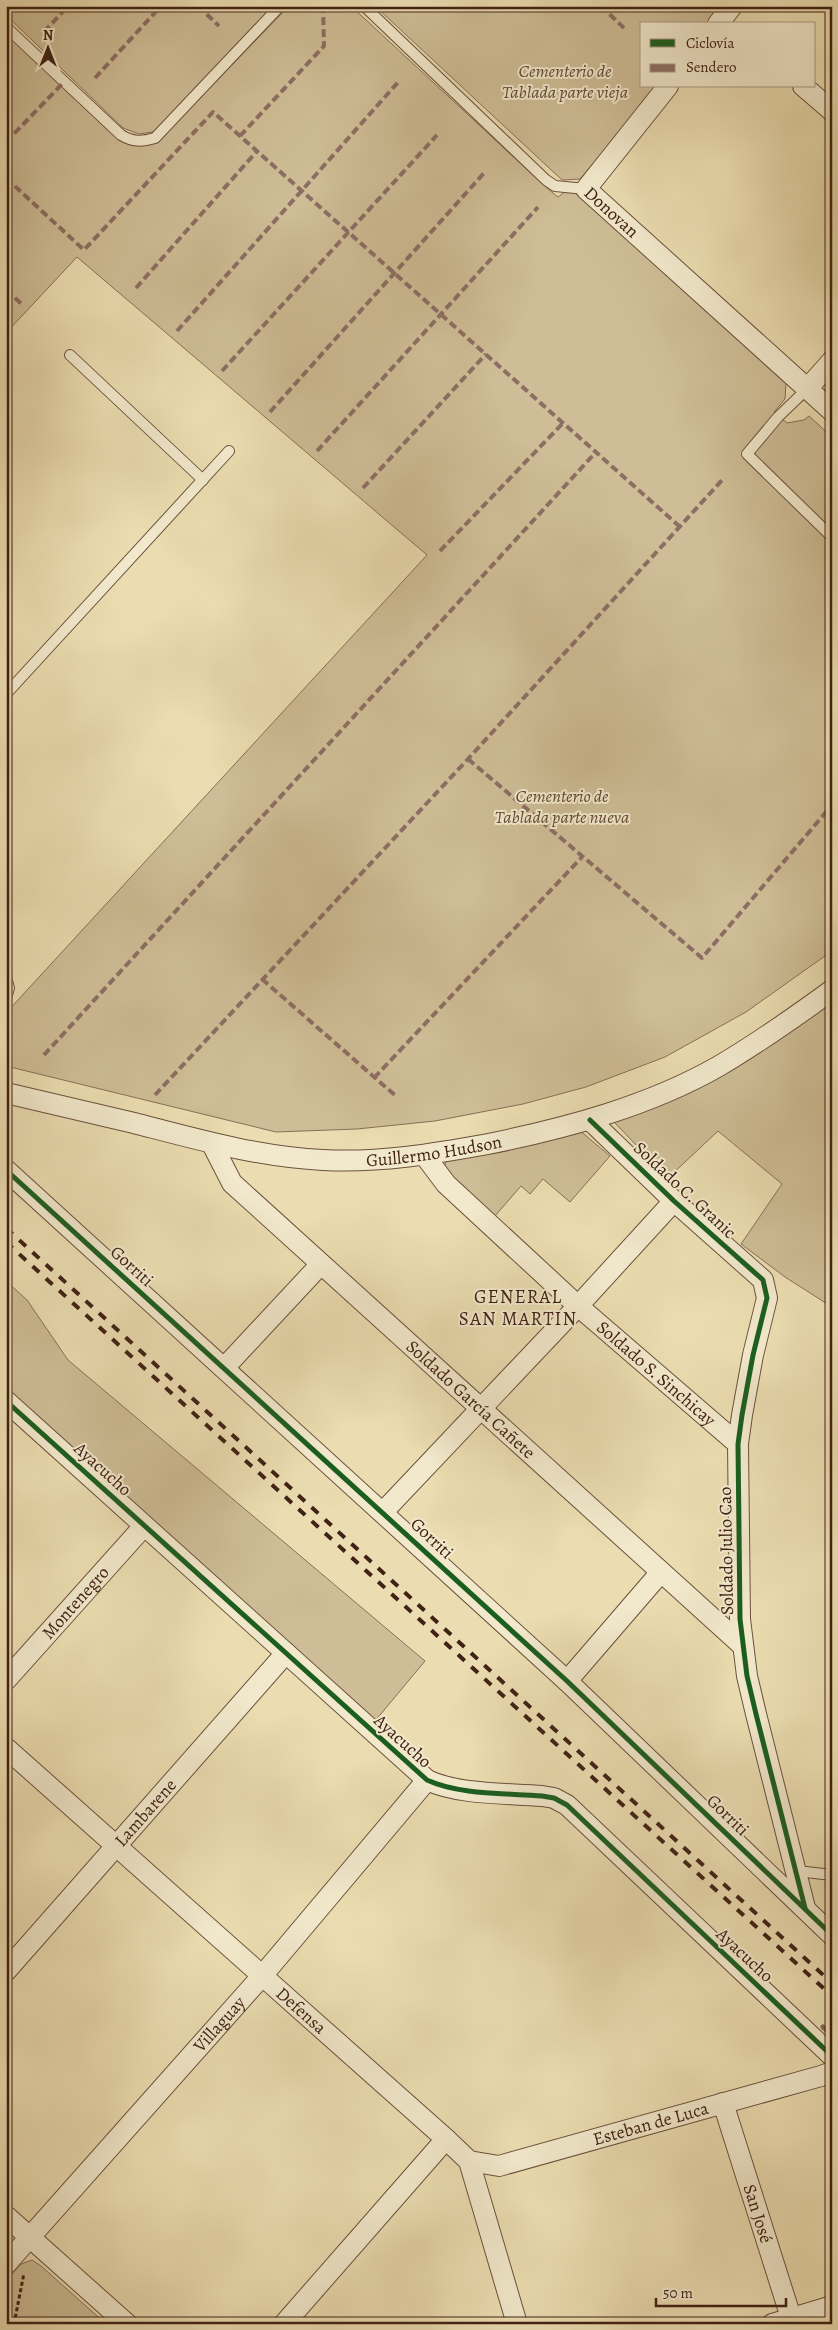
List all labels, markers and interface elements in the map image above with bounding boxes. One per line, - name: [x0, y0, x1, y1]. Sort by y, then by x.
- north arrow: [22, 22, 72, 72]
- legend: [640, 22, 816, 88]
- text: N: [43, 26, 53, 45]
- text: Ciclovía: [686, 33, 734, 53]
- text: Sendero: [686, 57, 736, 77]
- park label: Cementerio de Tablada parte vieja: [502, 59, 628, 104]
- street label: Donovan: [579, 181, 644, 243]
- park label: Cementerio de Tablada parte nueva: [495, 784, 629, 829]
- street label: Guillermo Hudson: [365, 1129, 504, 1172]
- street label: Soldado C. Granic: [629, 1136, 741, 1244]
- street label: Gorriti: [105, 1240, 159, 1292]
- district label: GENERAL SAN MARTIN: [459, 1284, 577, 1332]
- street label: Soldado S. Sinchicay: [591, 1315, 722, 1432]
- street label: Soldado García Cañete: [401, 1335, 540, 1464]
- street label: Ayacucho: [68, 1436, 137, 1501]
- street label: Soldado Julio Cao: [713, 1487, 739, 1615]
- street label: Gorriti: [405, 1512, 459, 1564]
- street label: Montenegro: [36, 1561, 114, 1644]
- street label: Ayacucho: [368, 1708, 437, 1773]
- street label: Lambarene: [109, 1774, 182, 1852]
- street label: Gorriti: [702, 1789, 754, 1841]
- street label: Ayacucho: [711, 1922, 779, 1988]
- street label: Defensa: [271, 1981, 332, 2040]
- street label: Villaguay: [187, 1990, 251, 2058]
- street label: Esteban de Luca: [590, 2096, 712, 2151]
- street label: San José: [737, 2181, 779, 2246]
- scale bar: [656, 2275, 786, 2307]
- text: 50 m: [663, 2283, 693, 2303]

